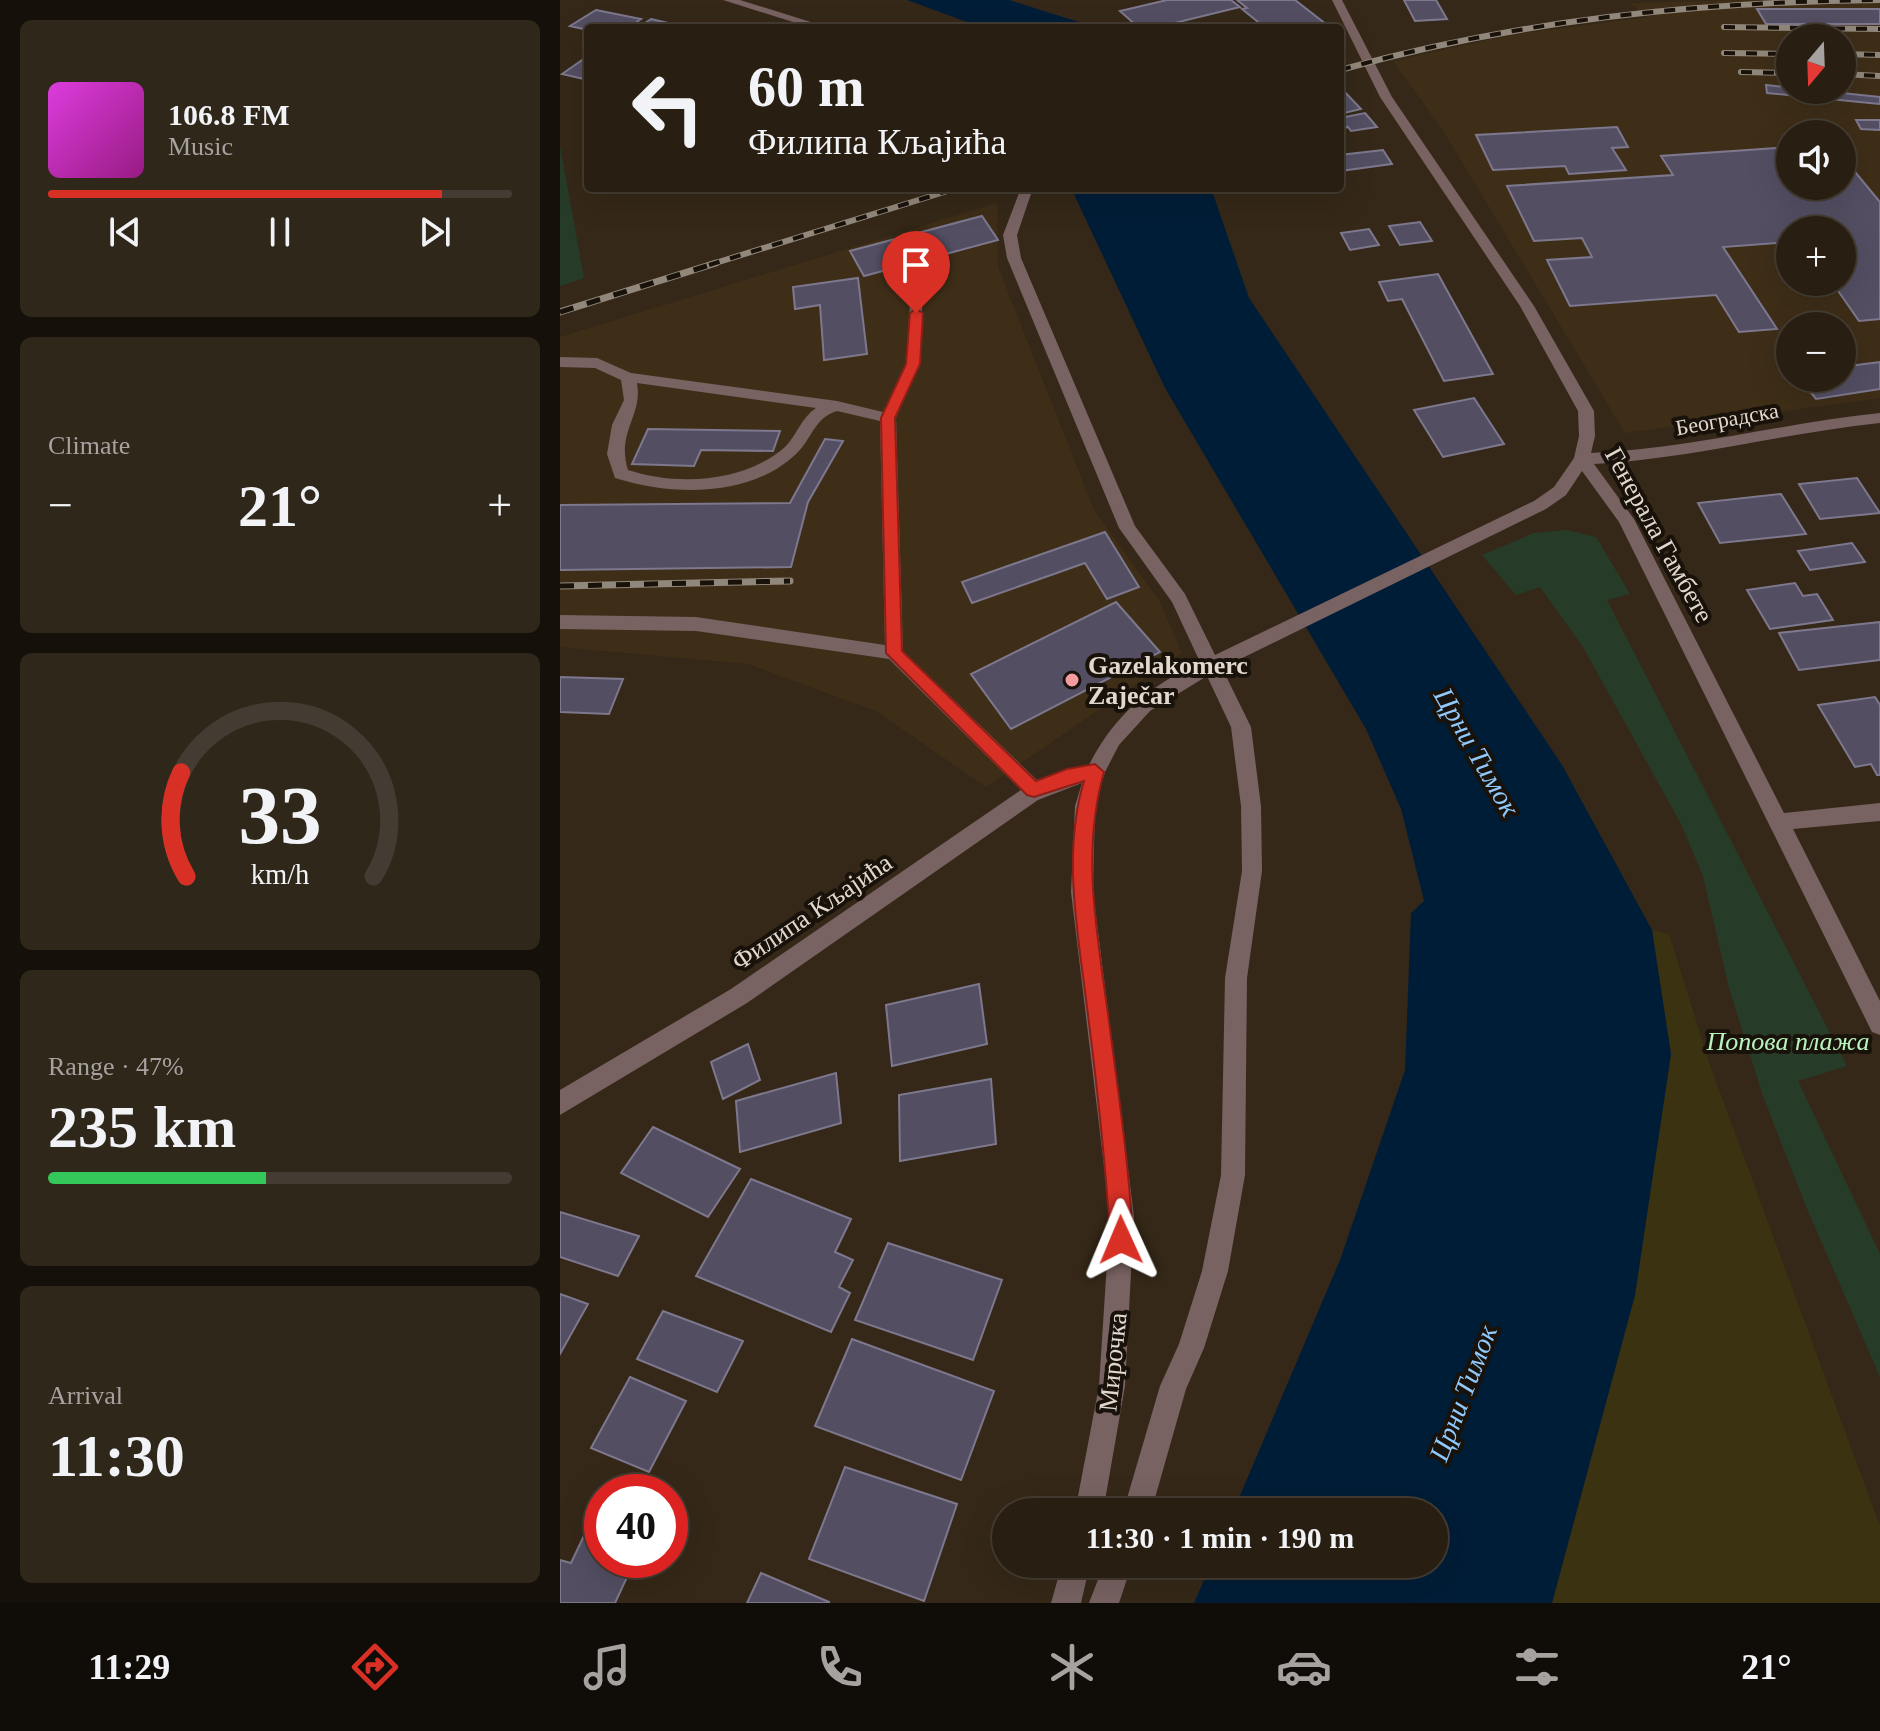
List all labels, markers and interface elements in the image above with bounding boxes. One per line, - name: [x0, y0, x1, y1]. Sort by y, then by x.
- north arrow: [1776, 24, 1856, 104]
- map controls: [1776, 24, 1856, 392]
- icon: left: [616, 56, 720, 160]
- text: 60 m: [748, 56, 865, 118]
- text: 106.8 FM: [168, 98, 290, 131]
- button: sound: [1776, 120, 1856, 200]
- text: Филипа Кљајића: [748, 122, 1007, 162]
- text: Music: [168, 132, 233, 161]
- icon: previous: [103, 210, 147, 254]
- icon: pause: [258, 210, 302, 254]
- icon: next: [413, 210, 457, 254]
- button: +: [1776, 216, 1856, 296]
- pin: [882, 231, 950, 313]
- icon: arrive: [894, 243, 938, 287]
- button: −: [1776, 312, 1856, 392]
- street label: Београдска: [1673, 398, 1781, 440]
- text: Climate: [48, 431, 130, 460]
- street label: Генерала Гамбете: [1599, 442, 1719, 628]
- text: 21°: [238, 473, 322, 539]
- text: −: [48, 481, 73, 530]
- text: +: [487, 481, 512, 530]
- place label: Gazelakomerc Zaječar: [1088, 651, 1248, 710]
- marker: Gazelakomerc Zaječar: [1063, 671, 1081, 689]
- water label: Црни Тимок: [1427, 681, 1527, 822]
- text: 33: [238, 769, 322, 861]
- street label: Филипа Кљајића: [726, 848, 898, 976]
- text: km/h: [251, 860, 309, 891]
- park label: Попова плажа: [1706, 1027, 1869, 1056]
- text: Range · 47%: [48, 1052, 184, 1081]
- text: 235 km: [48, 1094, 236, 1160]
- position arrow: [1079, 1198, 1163, 1282]
- street label: Мирочка: [1093, 1311, 1133, 1413]
- water label: Црни Тимок: [1423, 1320, 1503, 1466]
- text: Arrival: [48, 1381, 123, 1410]
- text: 11:30: [48, 1423, 185, 1489]
- speed limit sign: 40: [584, 1474, 688, 1578]
- text: 11:30 · 1 min · 190 m: [1086, 1521, 1354, 1554]
- icon: directions: [347, 1639, 403, 1695]
- icon: music: [579, 1639, 635, 1695]
- icon: phone: [812, 1639, 868, 1695]
- icon: climate: [1044, 1639, 1100, 1695]
- icon: car: [1276, 1639, 1332, 1695]
- icon: filters: [1509, 1639, 1565, 1695]
- text: 11:29: [88, 1647, 170, 1687]
- text: 21°: [1741, 1647, 1792, 1687]

